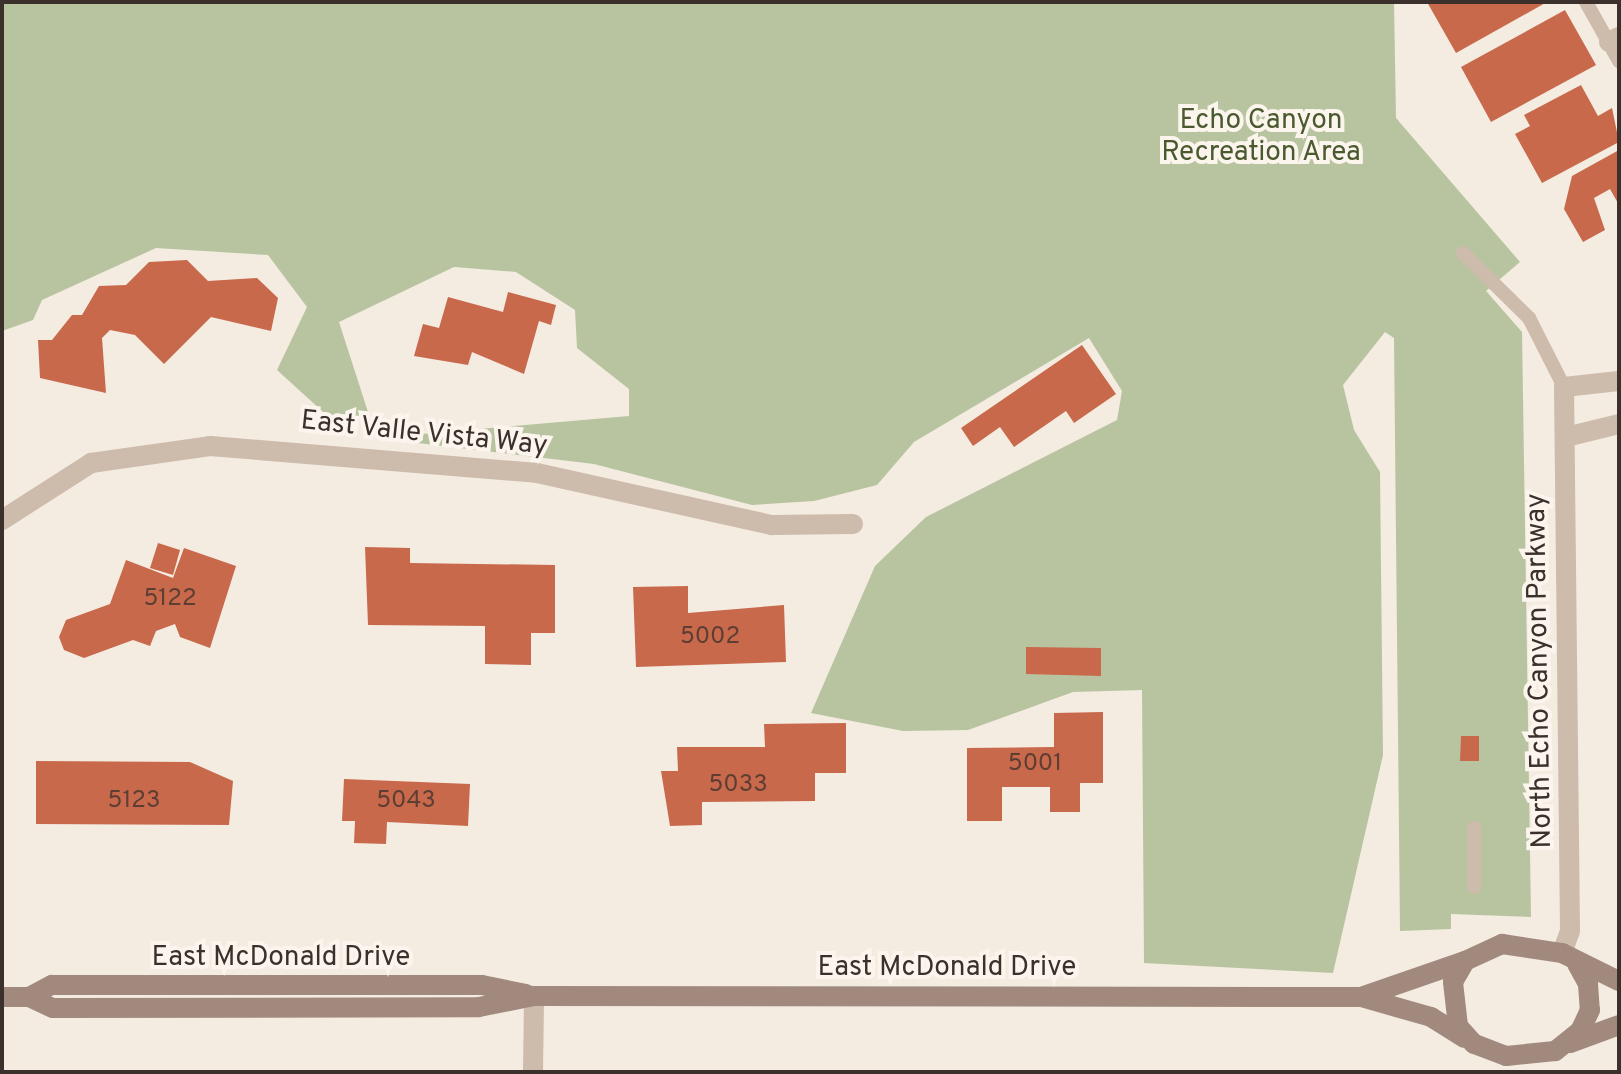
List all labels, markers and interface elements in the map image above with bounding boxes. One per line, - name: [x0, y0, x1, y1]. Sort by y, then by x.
- park label: Echo Canyon Recreation Area: [1161, 104, 1361, 170]
- street label: East Valle Vista Way: [298, 404, 550, 464]
- street label: North Echo Canyon Parkway: [1520, 493, 1560, 849]
- house number: 5122: [143, 586, 197, 614]
- house number: 5002: [680, 624, 740, 652]
- house number: 5001: [1008, 751, 1062, 779]
- house number: 5033: [708, 772, 768, 800]
- house number: 5123: [108, 788, 160, 816]
- house number: 5043: [376, 788, 436, 816]
- street label: East McDonald Drive: [152, 941, 410, 975]
- street label: East McDonald Drive: [818, 951, 1076, 985]

